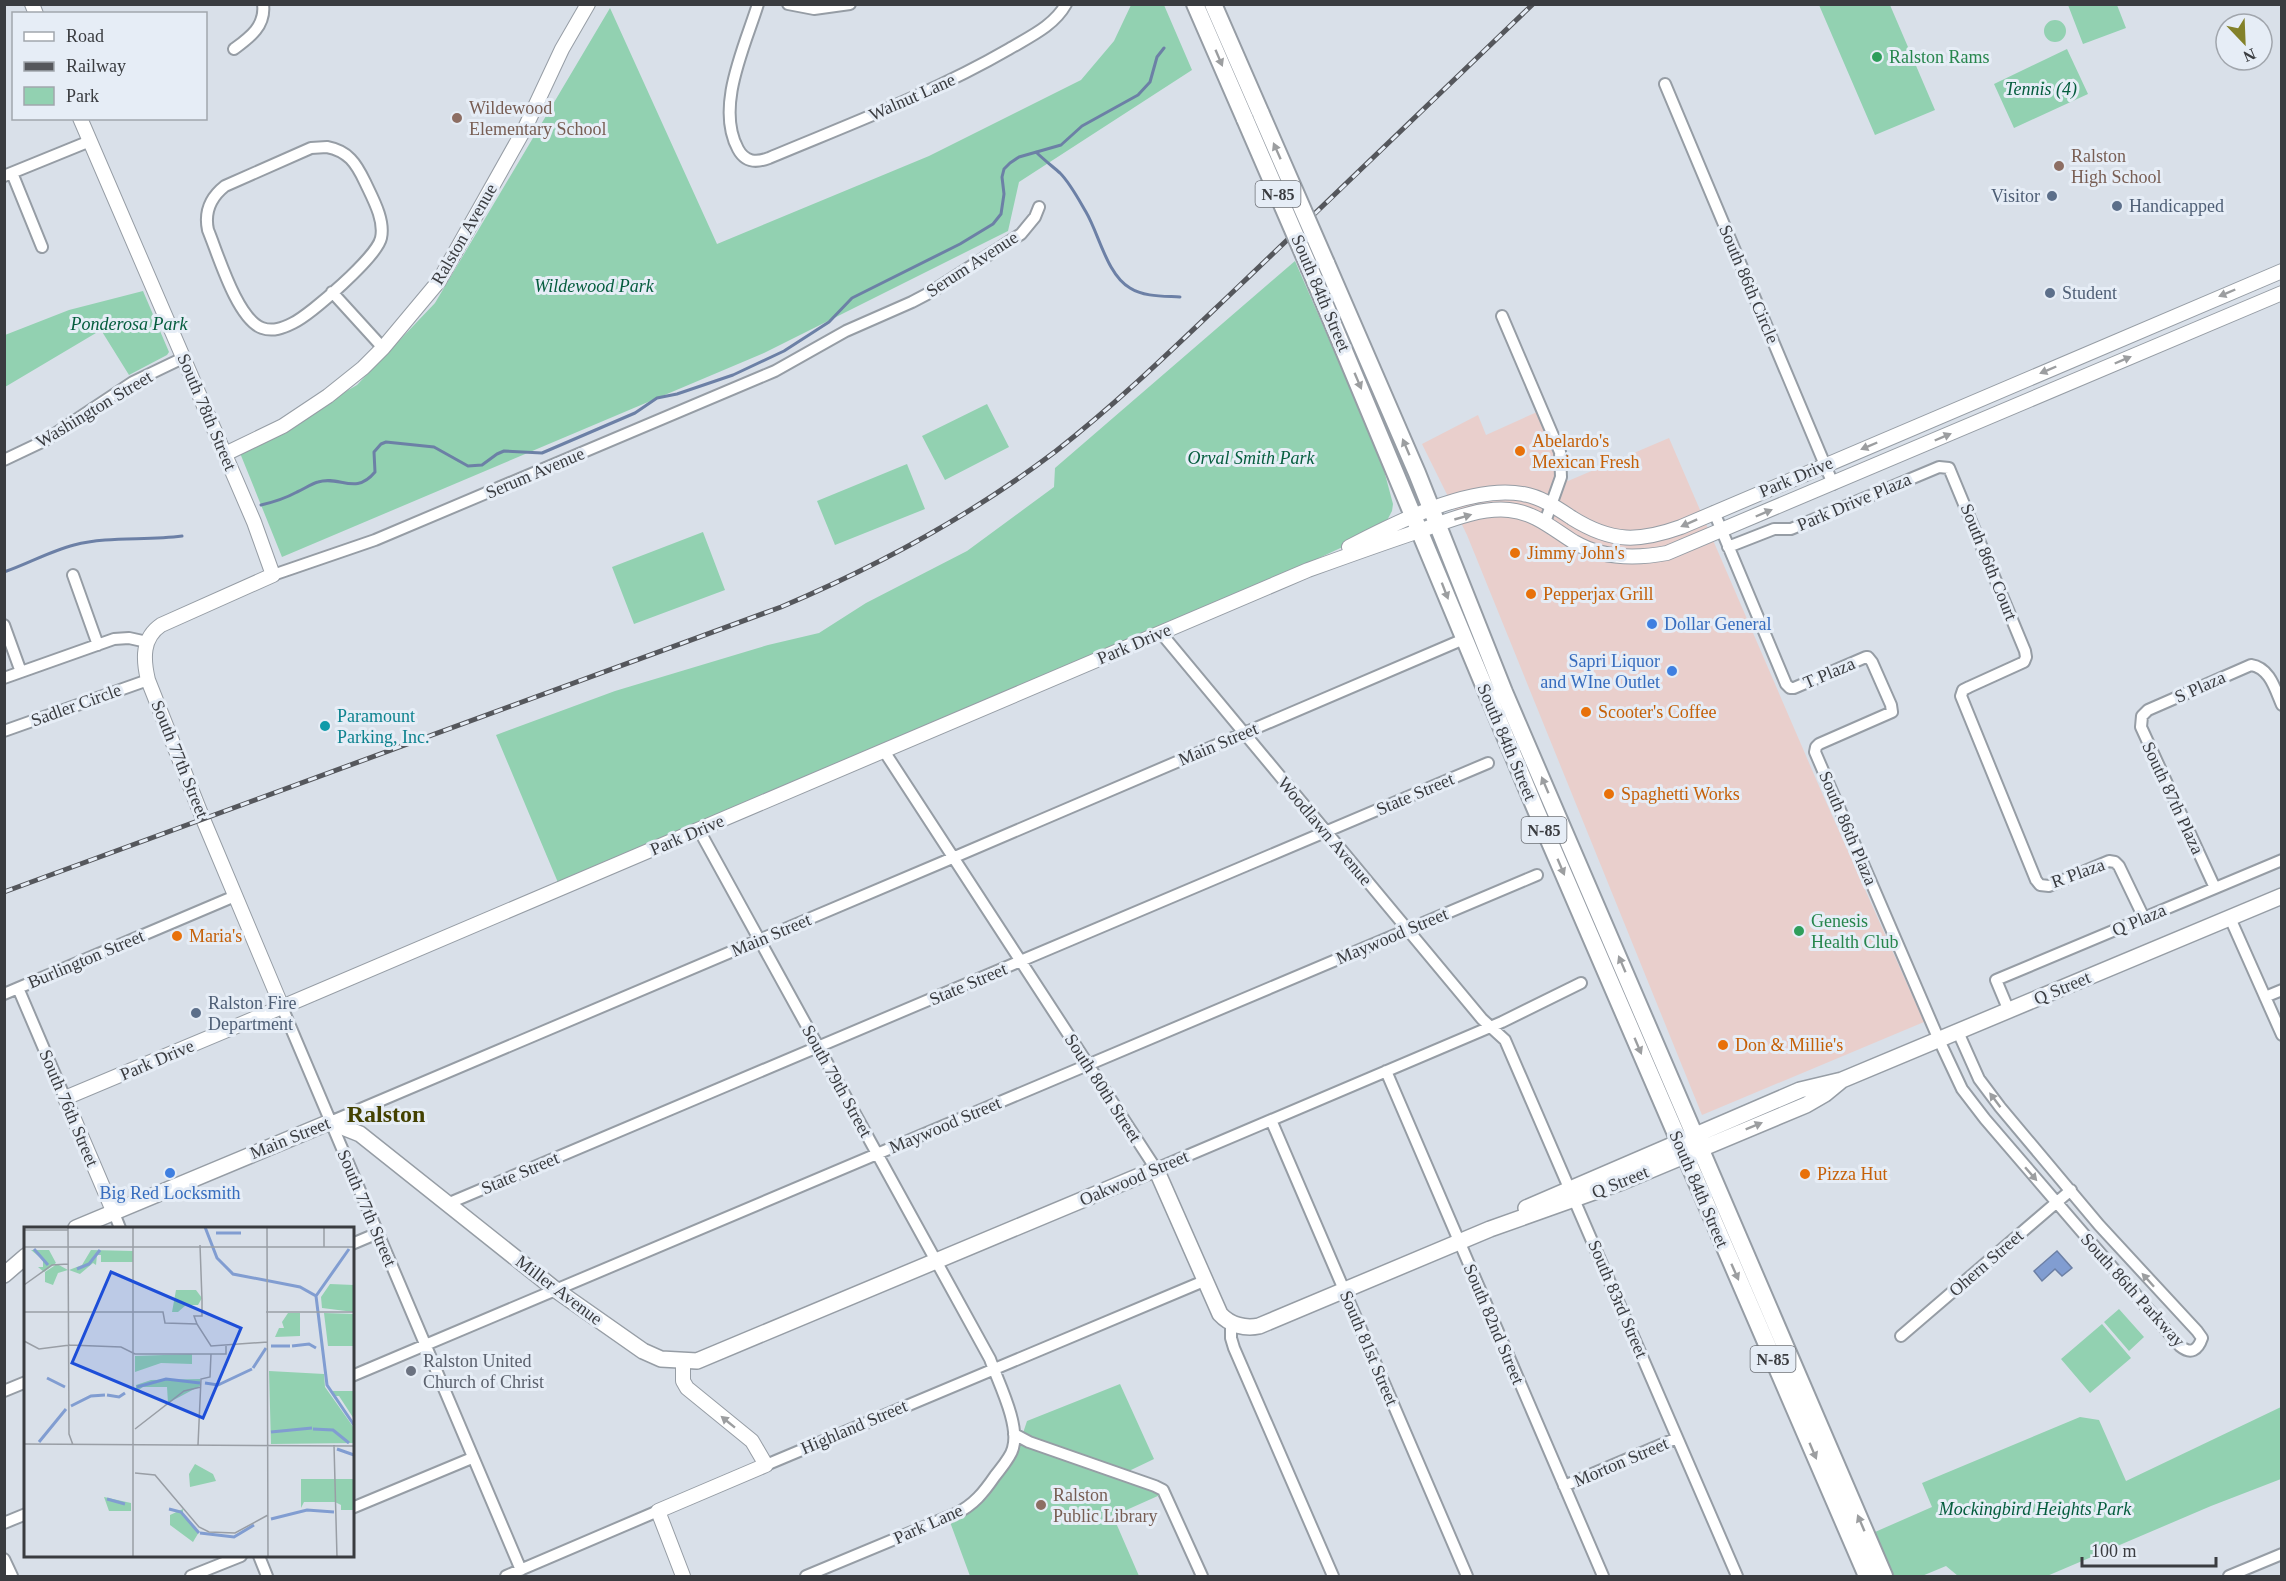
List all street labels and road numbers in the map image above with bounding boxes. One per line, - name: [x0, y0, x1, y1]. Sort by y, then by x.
- street label: Walnut Lane: [866, 69, 958, 125]
- street label: Ralston Avenue: [427, 180, 501, 288]
- road number: N-85: [1256, 181, 1300, 207]
- street label: South 86th Circle: [1715, 222, 1783, 346]
- street label: Serum Avenue: [922, 227, 1022, 301]
- street label: South 84th Street: [1287, 232, 1355, 354]
- street label: South 78th Street: [173, 351, 241, 473]
- street label: Washington Street: [32, 366, 156, 452]
- street label: Serum Avenue: [483, 443, 587, 503]
- street label: Park Drive: [1756, 452, 1836, 502]
- street label: Park Drive Plaza: [1794, 469, 1914, 535]
- street label: South 86th Court: [1956, 501, 2022, 623]
- street label: Park Drive: [1094, 619, 1174, 669]
- street label: T Plaza: [1800, 653, 1858, 693]
- street label: S Plaza: [2171, 667, 2229, 707]
- street label: Sadler Circle: [28, 679, 124, 731]
- street label: South 84th Street: [1473, 681, 1541, 803]
- street label: South 77th Street: [147, 697, 213, 821]
- street label: Main Street: [1175, 718, 1261, 770]
- street label: South 87th Plaza: [2138, 738, 2208, 858]
- street label: South 86th Plaza: [1815, 768, 1881, 888]
- street label: State Street: [1373, 769, 1457, 819]
- street label: Woodlawn Avenue: [1274, 773, 1376, 889]
- street label: Park Drive: [647, 810, 727, 860]
- road number: N-85: [1522, 817, 1566, 843]
- street label: R Plaza: [2049, 854, 2107, 892]
- street label: Q Plaza: [2109, 900, 2169, 940]
- street label: Maywood Street: [1333, 903, 1451, 969]
- street label: Main Street: [728, 909, 814, 961]
- street label: Burlington Street: [25, 925, 147, 993]
- street label: State Street: [926, 959, 1010, 1009]
- street label: Q Street: [2031, 967, 2093, 1009]
- street label: South 79th Street: [798, 1021, 876, 1141]
- street label: South 80th Street: [1061, 1030, 1145, 1146]
- street label: Park Drive: [117, 1035, 197, 1085]
- street label: South 76th Street: [35, 1047, 103, 1169]
- street label: Maywood Street: [886, 1092, 1004, 1158]
- street label: Main Street: [247, 1113, 333, 1163]
- street label: South 84th Street: [1665, 1128, 1733, 1250]
- street label: Oakwood Street: [1076, 1146, 1192, 1210]
- street label: South 77th Street: [333, 1147, 401, 1269]
- street label: State Street: [478, 1148, 562, 1198]
- street label: Q Street: [1589, 1162, 1651, 1202]
- street label: Ohern Street: [1945, 1225, 2027, 1301]
- street label: South 86th Parkway: [2077, 1229, 2189, 1351]
- street label: South 83rd Street: [1584, 1237, 1652, 1361]
- street label: Miller Avenue: [512, 1251, 606, 1329]
- street label: South 82nd Street: [1460, 1261, 1528, 1387]
- street label: South 81st Street: [1336, 1287, 1402, 1409]
- road number: N-85: [1750, 1346, 1796, 1372]
- street label: Highland Street: [798, 1396, 910, 1458]
- street label: Morton Street: [1571, 1433, 1671, 1491]
- street label: Park Lane: [890, 1500, 966, 1548]

